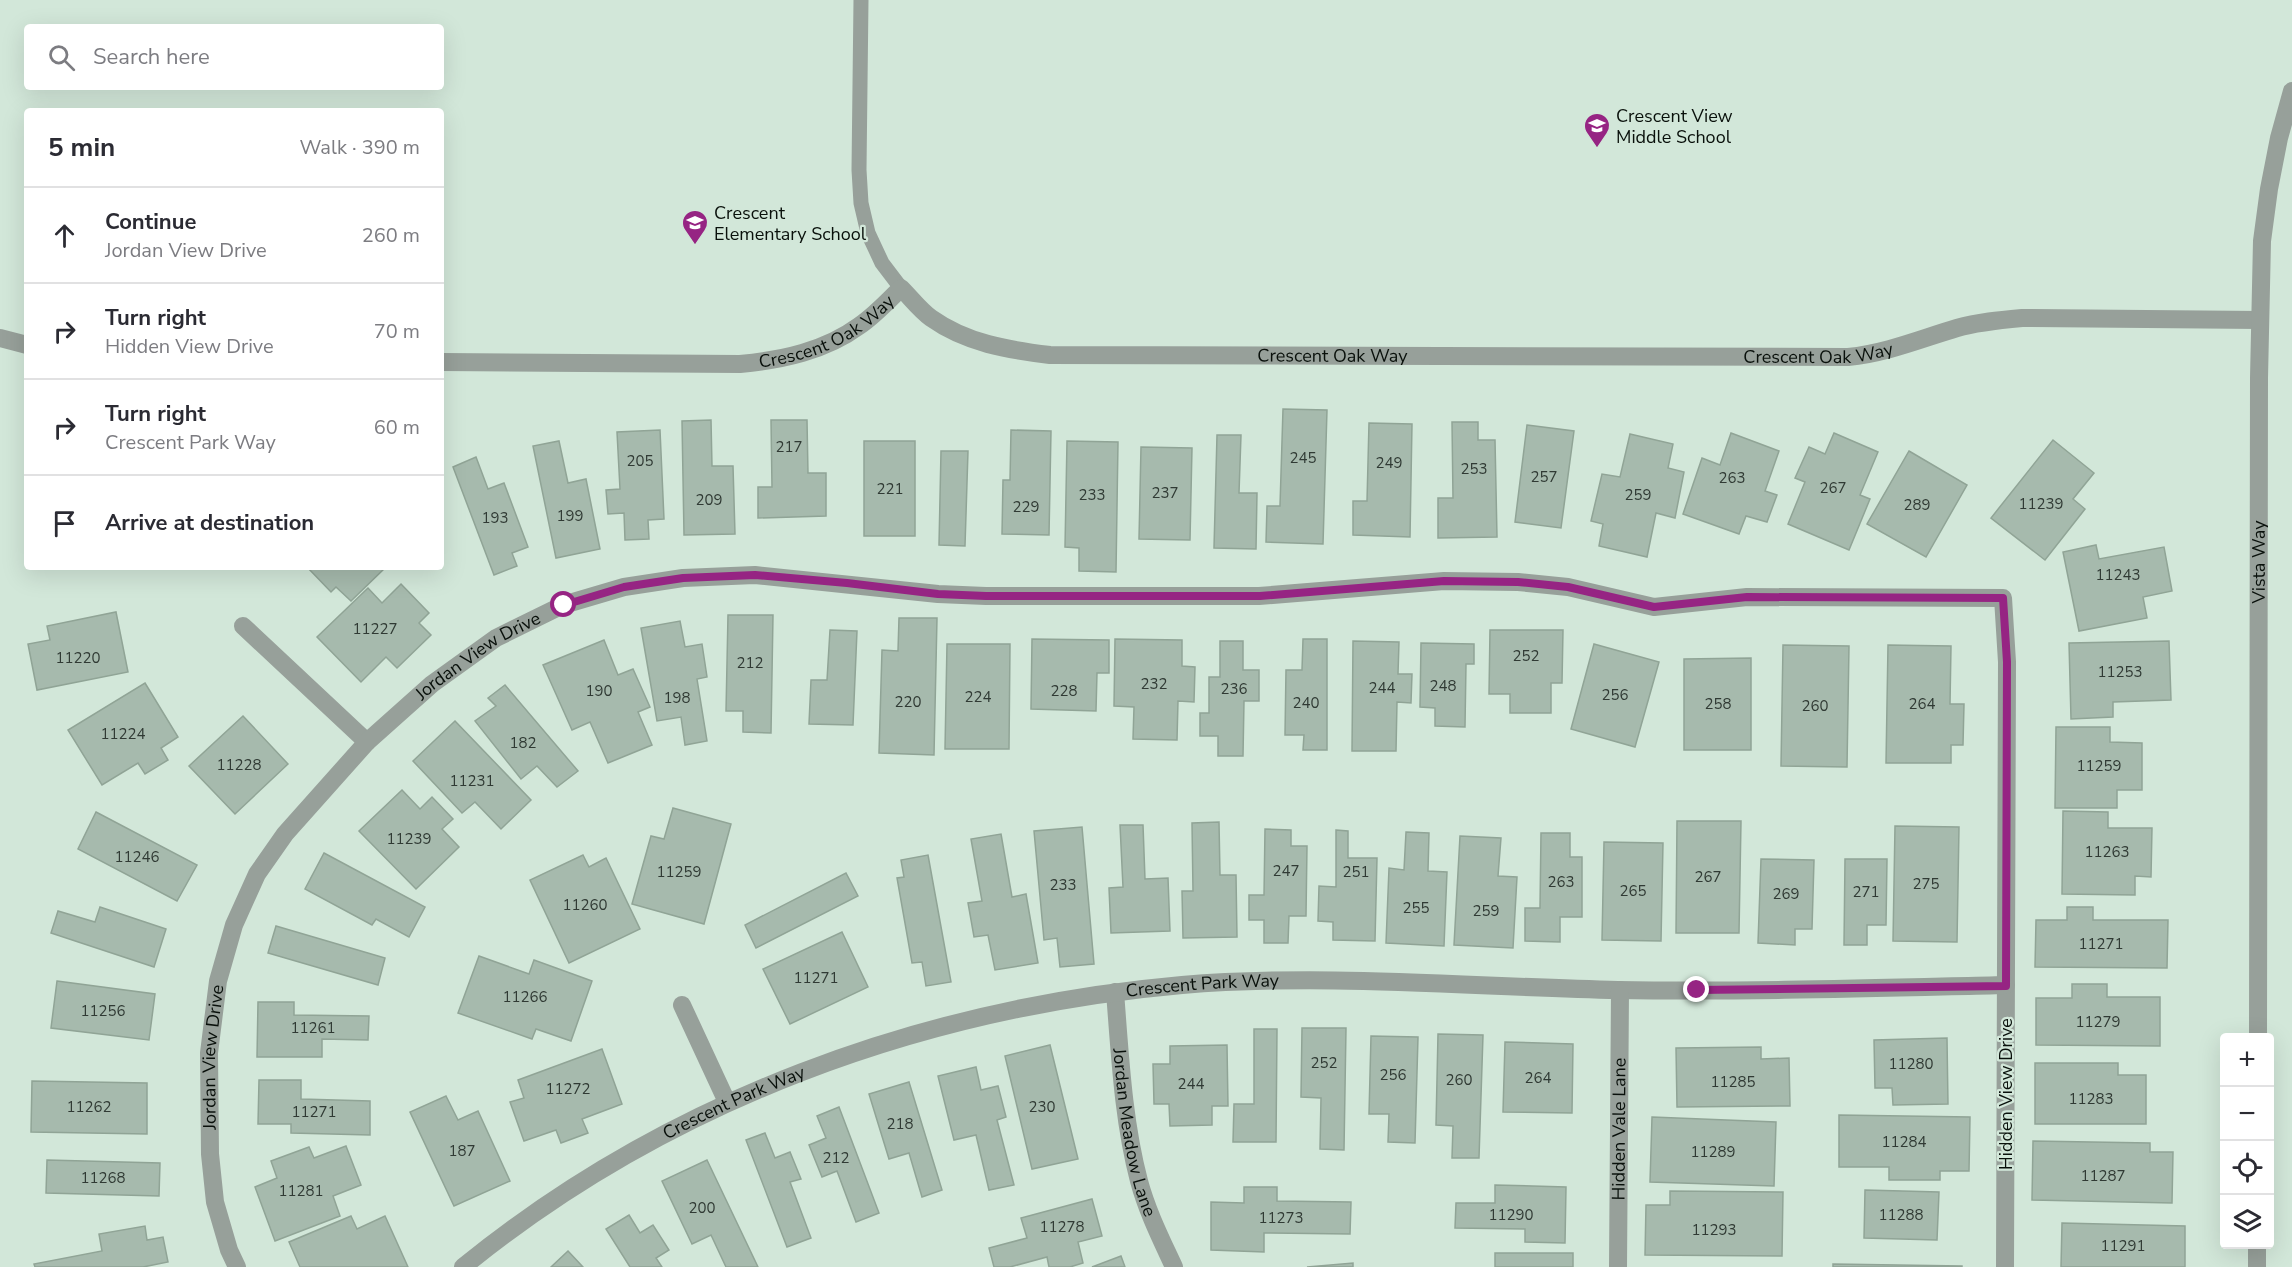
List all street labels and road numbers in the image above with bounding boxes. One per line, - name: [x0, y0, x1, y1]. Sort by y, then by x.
- street label: Crescent Oak Way: [757, 289, 900, 374]
- street label: Crescent Oak Way: [1743, 336, 1896, 369]
- street label: Crescent Oak Way: [1257, 344, 1408, 368]
- street label: Vista Way: [2247, 520, 2271, 605]
- street label: Jordan View Drive: [409, 606, 544, 706]
- street label: Crescent Park Way: [1124, 968, 1280, 1003]
- street label: Jordan View Drive: [197, 983, 229, 1131]
- street label: Hidden View Drive: [1994, 1018, 2018, 1170]
- street label: Jordan Meadow Lane: [1107, 1046, 1162, 1220]
- street label: Hidden Vale Lane: [1606, 1057, 1632, 1201]
- street label: Crescent Park Way: [658, 1060, 809, 1145]

